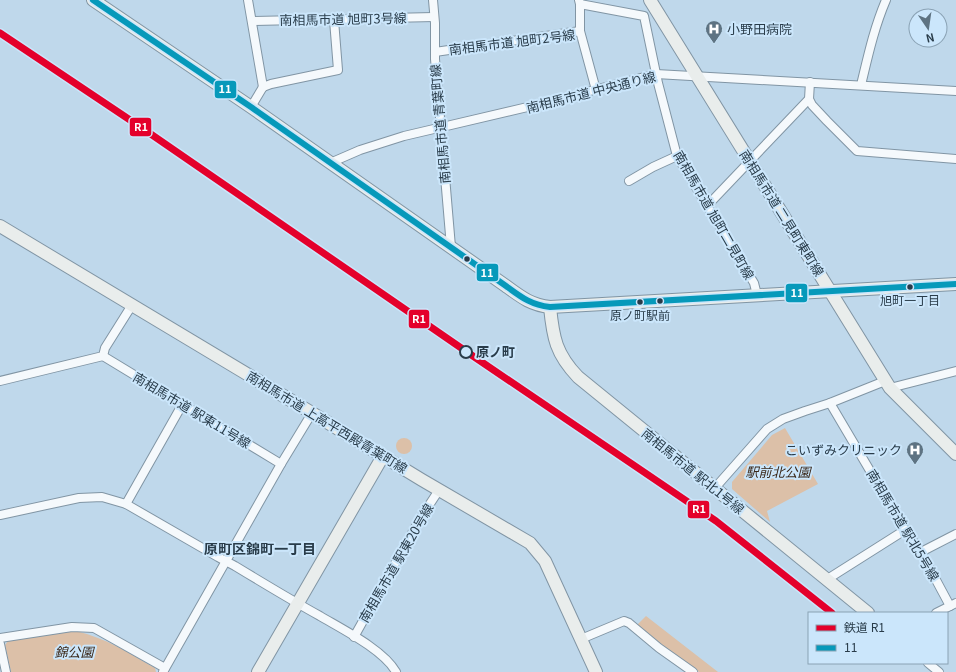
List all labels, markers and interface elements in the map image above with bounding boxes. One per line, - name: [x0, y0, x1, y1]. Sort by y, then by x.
- street label: 南相馬市道 旭町3号線: [279, 8, 407, 29]
- north arrow: [908, 8, 948, 48]
- hospital icon: 小野田病院: [704, 19, 724, 44]
- place label: 小野田病院: [727, 19, 792, 38]
- street label: 南相馬市道 旭町2号線: [448, 24, 576, 59]
- text: N: [925, 30, 936, 47]
- street label: 南相馬市道 青葉町線: [425, 63, 454, 185]
- street label: 南相馬市道 中央通り線: [524, 66, 658, 117]
- line badge: 11: [214, 80, 237, 99]
- text: 11: [219, 80, 231, 96]
- line badge: R1: [129, 117, 152, 137]
- text: R1: [134, 118, 148, 134]
- street label: 南相馬市道 二見町東町線: [736, 146, 829, 280]
- street label: 南相馬市道 旭町二見町線: [670, 147, 759, 283]
- unlabelled marker: [462, 254, 472, 264]
- line badge: 11: [476, 263, 499, 282]
- text: 11: [481, 264, 493, 280]
- marker: 旭町一丁目: [905, 282, 915, 292]
- line badge: 11: [785, 283, 808, 303]
- text: 11: [791, 284, 803, 300]
- place label: 旭町一丁目: [880, 291, 940, 308]
- unlabelled marker: [655, 296, 665, 306]
- marker: 原ノ町駅前: [635, 297, 645, 307]
- place label: 原ノ町駅前: [610, 306, 670, 323]
- line badge: R1: [408, 309, 430, 329]
- text: R1: [412, 310, 426, 326]
- place label: 原ノ町: [476, 342, 515, 361]
- marker: 原ノ町: [459, 345, 473, 359]
- street label: 南相馬市道 上高平西殿青葉町線: [243, 366, 411, 477]
- street label: 南相馬市道 駅東11号線: [130, 367, 255, 452]
- street label: 南相馬市道 駅北1号線: [638, 423, 749, 518]
- place label: こいずみクリニック: [785, 440, 902, 459]
- hospital icon: こいずみクリニック: [905, 440, 925, 465]
- park label: 駅前北公園: [745, 462, 812, 481]
- street label: 南相馬市道 駅北5号線: [863, 465, 944, 584]
- street label: 南相馬市道 駅東20号線: [354, 500, 437, 626]
- line badge: R1: [687, 500, 710, 519]
- text: R1: [692, 500, 706, 516]
- district label: 原町区錦町一丁目: [204, 538, 316, 558]
- legend: [808, 612, 948, 664]
- text: 鉄道 R1: [844, 618, 885, 635]
- text: 11: [844, 638, 857, 655]
- park label: 錦公園: [54, 642, 95, 661]

